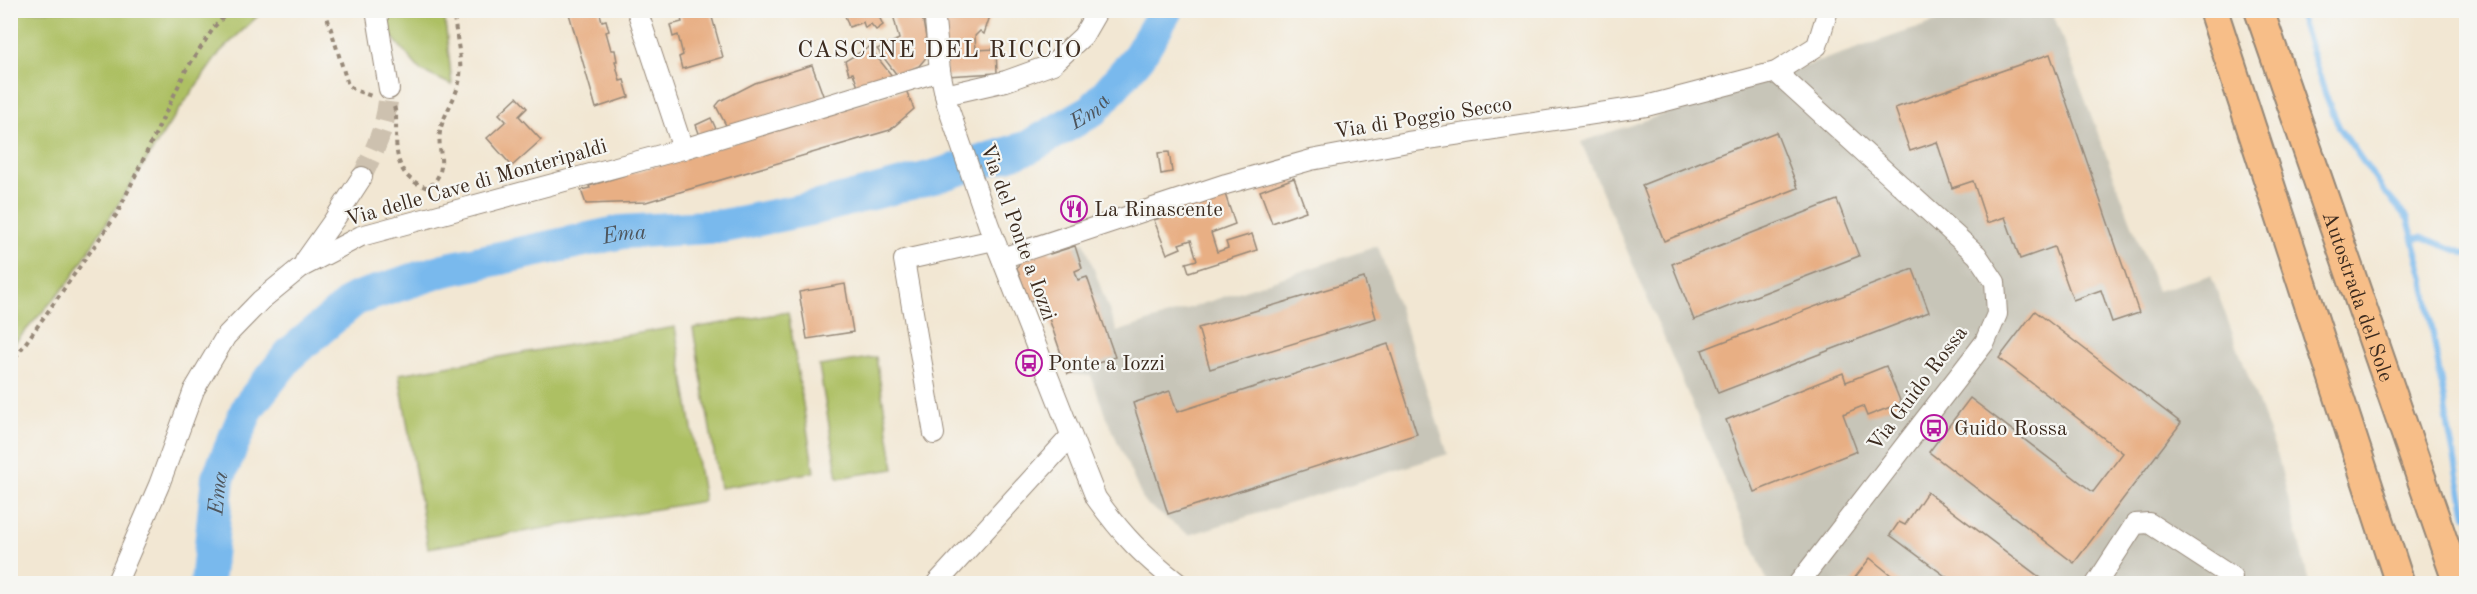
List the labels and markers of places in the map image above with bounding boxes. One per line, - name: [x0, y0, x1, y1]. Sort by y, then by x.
- restaurant icon: La Rinascente: [1059, 194, 1089, 224]
- place label: La Rinascente: [1094, 200, 1223, 221]
- bus stop icon: Ponte a Iozzi: [1014, 348, 1044, 378]
- place label: Ponte a Iozzi: [1048, 354, 1165, 375]
- bus stop icon: Guido Rossa: [1919, 413, 1949, 443]
- place label: Guido Rossa: [1954, 419, 2067, 440]

